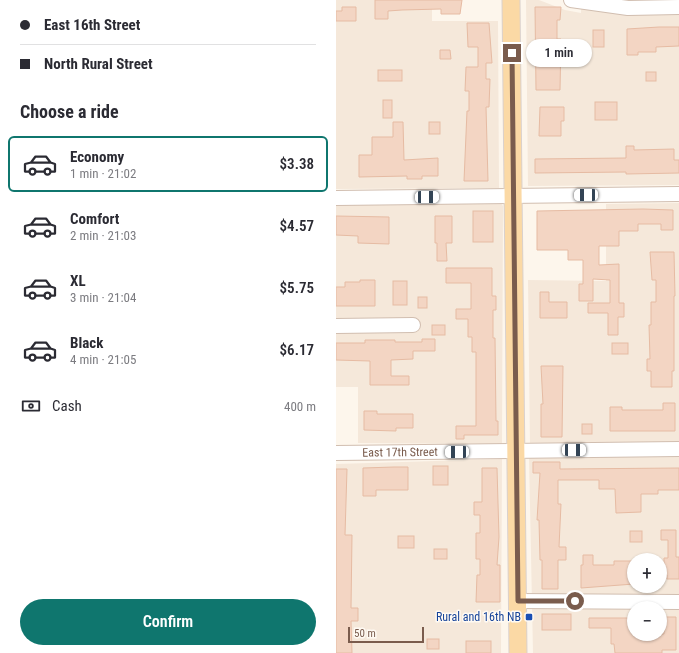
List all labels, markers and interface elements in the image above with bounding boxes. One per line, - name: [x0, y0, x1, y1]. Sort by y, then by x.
- text: East 16th Street: [44, 16, 140, 34]
- callout: 1 min: [526, 39, 592, 67]
- route end: [503, 44, 521, 62]
- text: 1 min: [545, 45, 573, 60]
- text: North Rural Street: [44, 55, 153, 73]
- text: Choose a ride: [20, 101, 119, 122]
- icon: car: [22, 146, 58, 182]
- text: Economy: [70, 148, 124, 166]
- text: $3.38: [280, 155, 314, 173]
- text: 1 min · 21:02: [70, 166, 136, 181]
- car: [574, 189, 598, 201]
- car: [415, 191, 439, 203]
- icon: car: [22, 208, 58, 244]
- text: Comfort: [70, 210, 119, 228]
- text: $4.57: [280, 217, 314, 235]
- text: 2 min · 21:03: [70, 228, 136, 243]
- icon: car: [22, 270, 58, 306]
- text: XL: [70, 272, 86, 290]
- text: $5.75: [280, 279, 314, 297]
- text: 3 min · 21:04: [70, 290, 136, 305]
- icon: car: [22, 332, 58, 368]
- text: Black: [70, 334, 103, 352]
- text: $6.17: [280, 341, 314, 359]
- text: 4 min · 21:05: [70, 352, 136, 367]
- icon: cash: [20, 395, 42, 417]
- text: Cash: [52, 397, 82, 415]
- text: 400 m: [284, 399, 316, 414]
- car: [562, 444, 586, 456]
- street label: East 17th Street: [362, 445, 438, 460]
- car: [445, 446, 469, 458]
- map controls: [627, 553, 667, 641]
- button: +: [627, 553, 667, 593]
- route start: [566, 592, 584, 610]
- button: Confirm: [20, 599, 316, 645]
- button: −: [627, 601, 667, 641]
- place label: Rural and 16th NB: [436, 610, 521, 624]
- marker: Rural and 16th NB: [524, 612, 534, 622]
- scale bar: [348, 625, 424, 644]
- text: 50 m: [354, 627, 376, 640]

